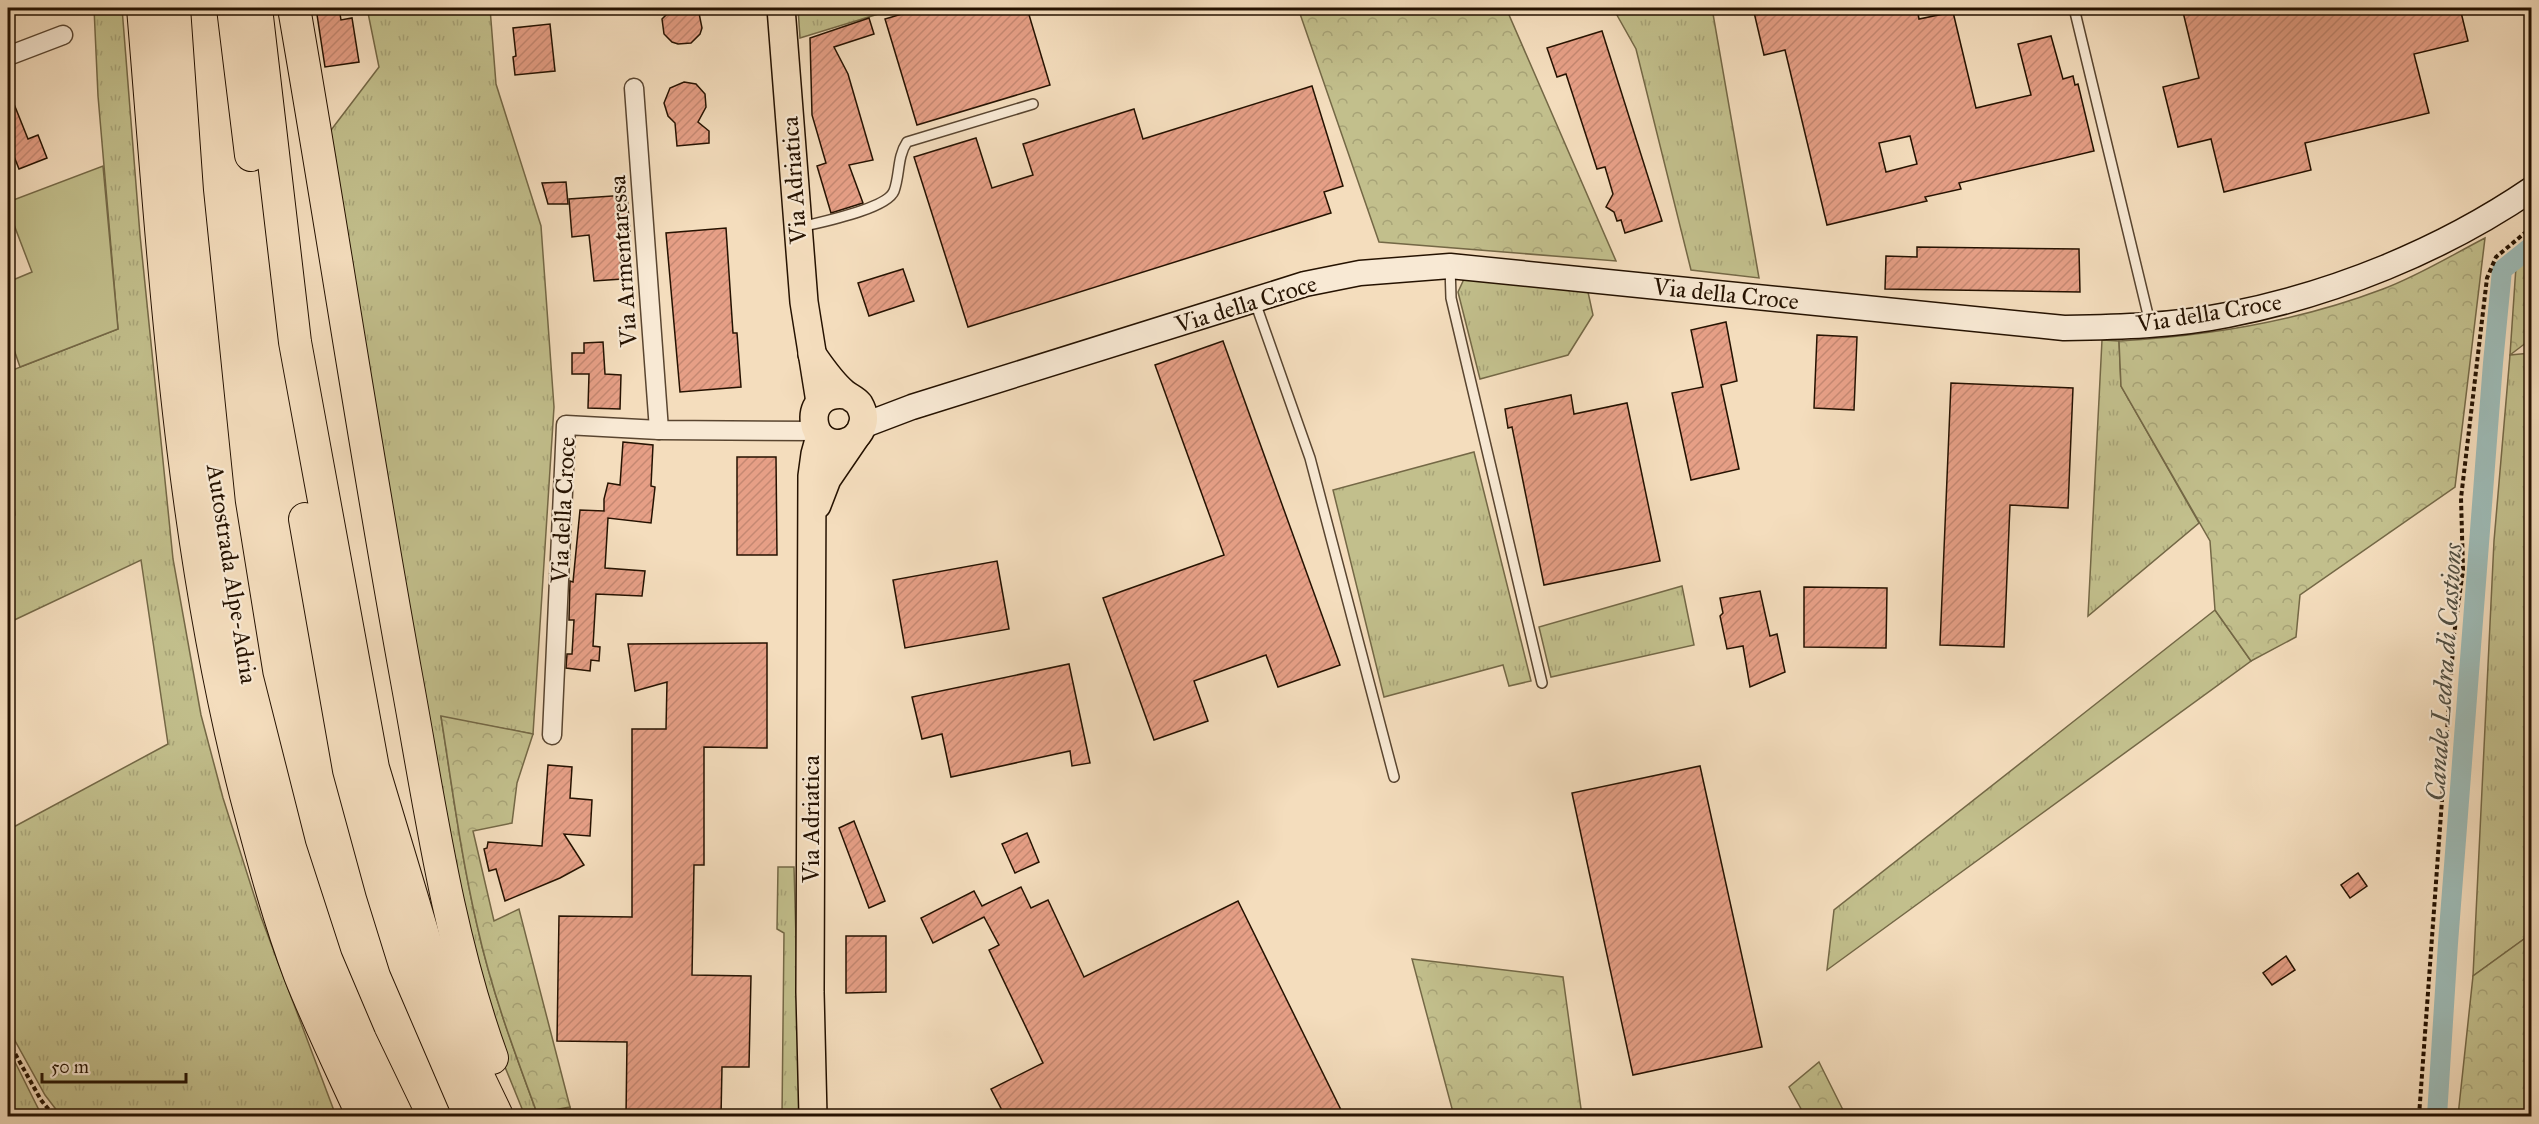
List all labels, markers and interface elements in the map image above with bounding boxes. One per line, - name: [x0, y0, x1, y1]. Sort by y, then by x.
- street label: Via Adriatica: [775, 114, 813, 246]
- street label: Via Armentaressa: [602, 173, 644, 349]
- street label: Via della Croce: [1171, 268, 1320, 340]
- street label: Via della Croce: [1651, 271, 1800, 317]
- street label: Via della Croce: [2133, 287, 2284, 339]
- street label: Via della Croce: [544, 436, 582, 585]
- street label: Autostrada Alpe-Adria: [200, 461, 264, 687]
- water label: Canale Ledra di Castions: [2419, 541, 2469, 802]
- street label: Via Adriatica: [796, 754, 826, 884]
- scale bar: [42, 1046, 186, 1084]
- text: 50 m: [51, 1056, 89, 1078]

